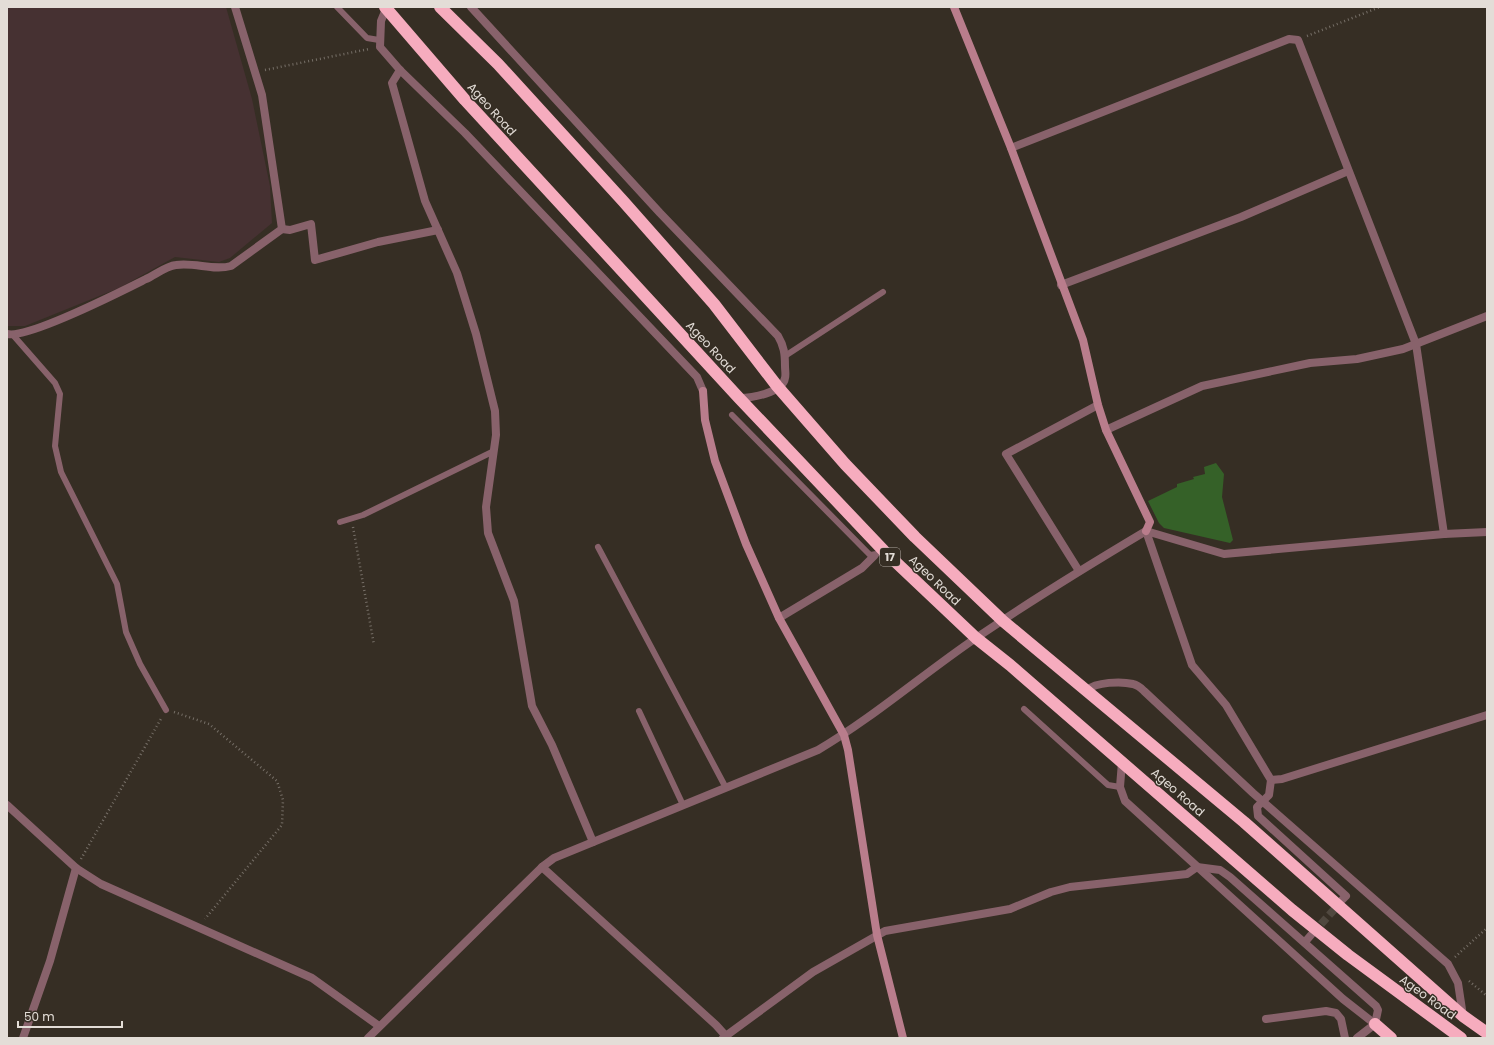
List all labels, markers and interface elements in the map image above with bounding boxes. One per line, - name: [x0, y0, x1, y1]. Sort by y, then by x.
- street label: Ageo Road: [464, 79, 520, 139]
- street label: Ageo Road: [682, 317, 740, 377]
- road number: 17: [880, 548, 900, 566]
- street label: Ageo Road: [905, 551, 965, 609]
- street label: Ageo Road: [1148, 764, 1208, 820]
- street label: Ageo Road: [1396, 971, 1460, 1023]
- scale bar: [18, 1003, 122, 1029]
- text: 50 m: [24, 1008, 55, 1025]

